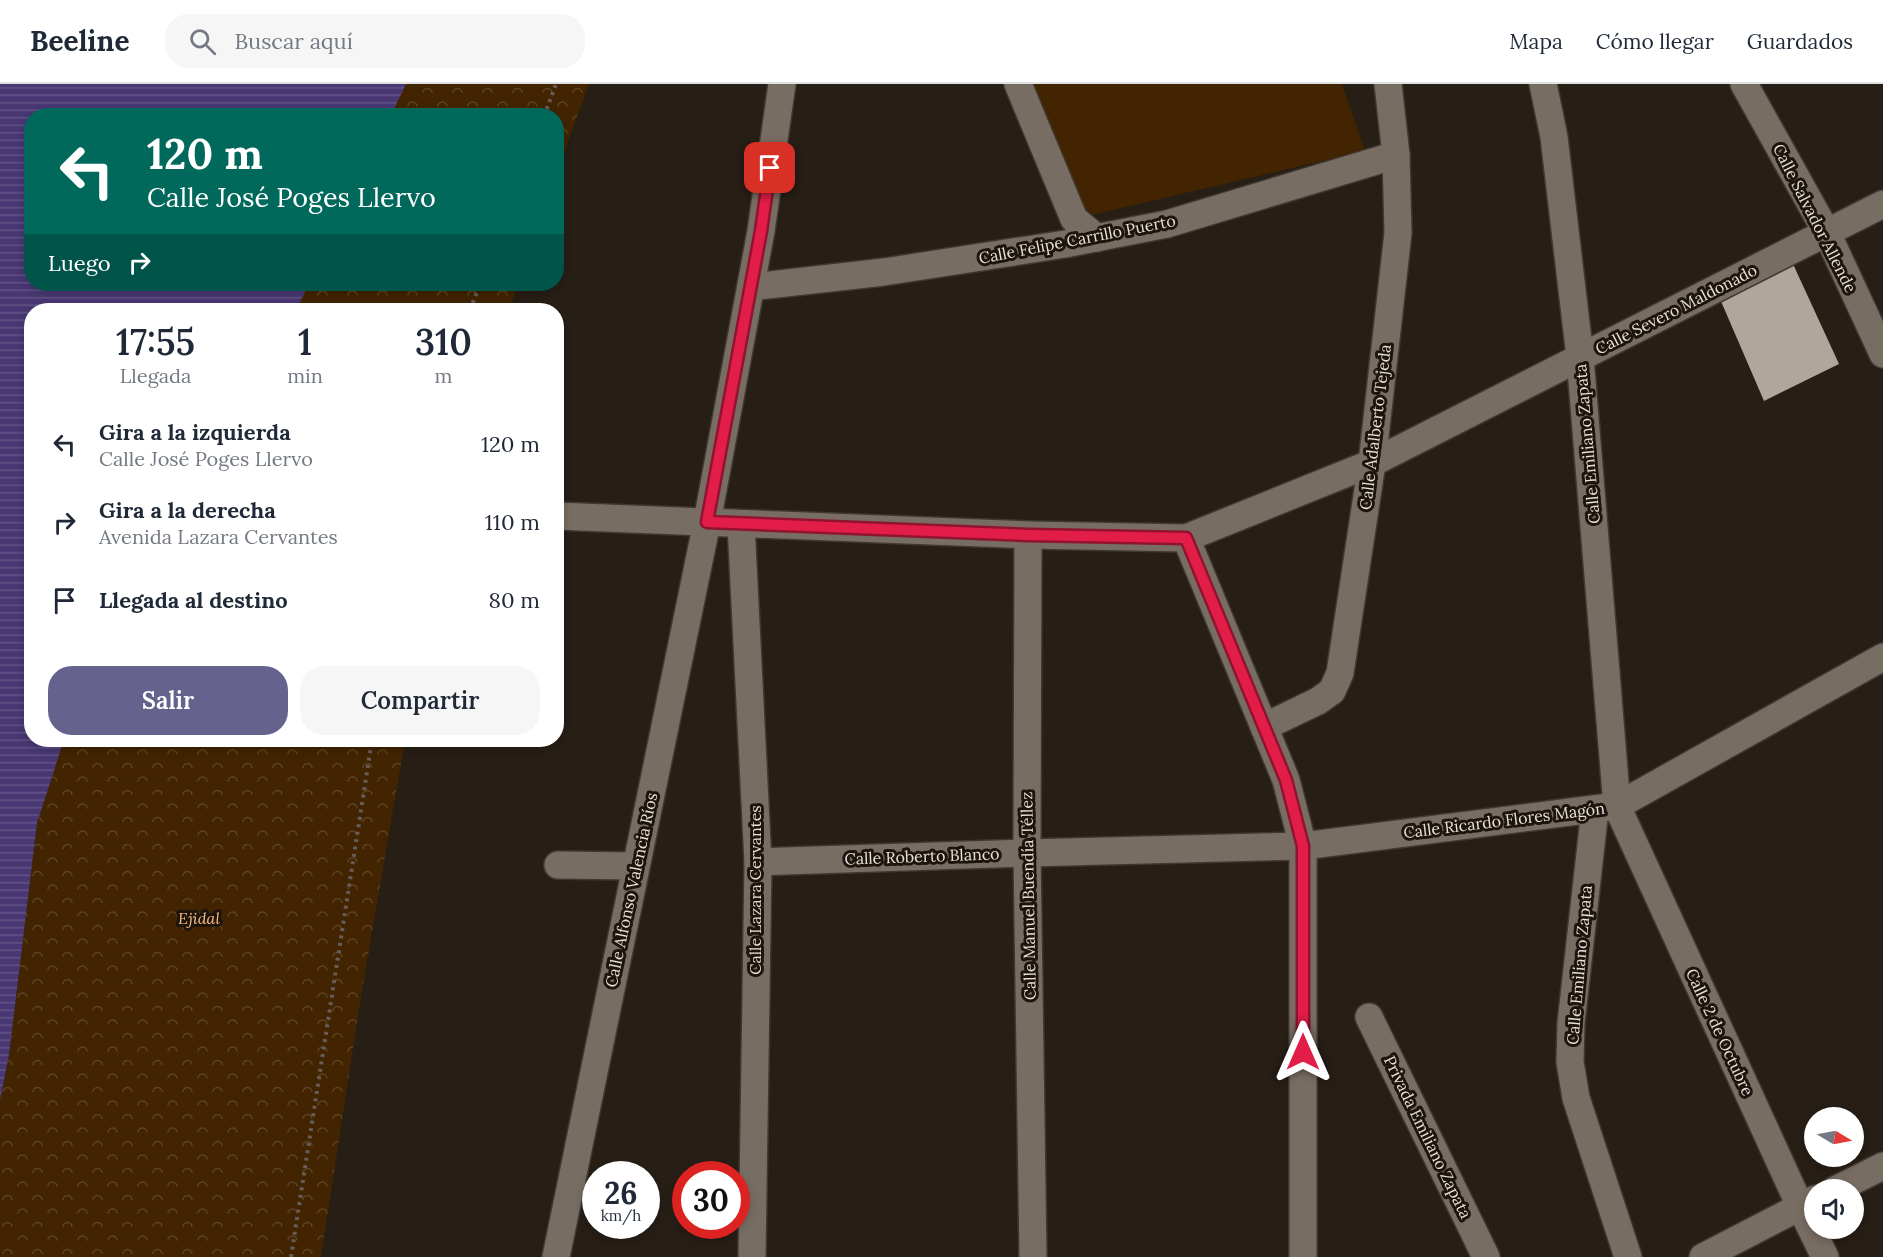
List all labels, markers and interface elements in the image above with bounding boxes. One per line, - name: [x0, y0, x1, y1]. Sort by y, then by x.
- search box: [165, 14, 585, 68]
- text: Beeline: [30, 23, 129, 59]
- icon: search: [186, 25, 219, 58]
- text: Buscar aquí: [234, 27, 353, 55]
- text: Mapa: [1509, 28, 1563, 55]
- text: Cómo llegar: [1596, 28, 1714, 55]
- text: Guardados: [1747, 28, 1853, 55]
- text: 120 m: [147, 127, 263, 181]
- icon: left: [48, 132, 126, 210]
- street label: Calle Salvador Allende: [1769, 140, 1861, 296]
- pin: [744, 142, 795, 193]
- icon: arrive: [753, 151, 786, 184]
- text: Calle José Poges Llervo: [147, 180, 436, 214]
- street label: Calle Felipe Carrillo Puerto: [977, 210, 1177, 268]
- icon: right: [123, 246, 156, 279]
- text: Luego: [48, 249, 111, 277]
- street label: Calle Severo Maldonado: [1592, 259, 1760, 359]
- text: 17:55: [116, 319, 195, 365]
- text: 1: [298, 319, 312, 365]
- text: 310: [415, 319, 472, 365]
- street label: Calle Adalberto Tejeda: [1355, 343, 1395, 511]
- text: Llegada: [120, 363, 191, 388]
- text: min: [287, 363, 323, 388]
- text: m: [434, 363, 452, 388]
- street label: Calle Emiliano Zapata: [1570, 363, 1604, 525]
- text: Gira a la izquierda: [99, 418, 291, 446]
- icon: left: [48, 428, 81, 461]
- text: 120 m: [481, 430, 540, 458]
- text: Calle José Poges Llervo: [99, 446, 313, 471]
- text: Gira a la derecha: [99, 496, 276, 524]
- icon: right: [48, 506, 81, 539]
- text: 110 m: [485, 508, 540, 536]
- text: Avenida Lazara Cervantes: [99, 524, 338, 549]
- icon: arrive: [48, 584, 81, 617]
- text: Llegada al destino: [99, 586, 288, 614]
- text: 80 m: [489, 586, 540, 614]
- button: Salir: [48, 666, 288, 735]
- button: Compartir: [300, 666, 540, 735]
- street label: Calle Alfonso Valencia Ríos: [601, 791, 661, 989]
- street label: Calle Manuel Buendía Téllez: [1016, 792, 1040, 1000]
- street label: Calle Ricardo Flores Magón: [1402, 798, 1606, 842]
- street label: Calle Lazara Cervantes: [745, 805, 765, 975]
- street label: Calle Roberto Blanco: [844, 843, 1000, 869]
- street label: Calle Emiliano Zapata: [1562, 884, 1596, 1046]
- park label: Ejidal: [178, 908, 220, 928]
- street label: Calle 2 de Octubre: [1682, 965, 1758, 1099]
- position arrow: [1271, 1020, 1335, 1084]
- street label: Privada Emiliano Zapata: [1380, 1052, 1476, 1222]
- north arrow: [1804, 1107, 1864, 1167]
- map controls: [1804, 1107, 1864, 1239]
- speed limit sign: 30: [672, 1161, 750, 1239]
- text: 26: [604, 1174, 638, 1212]
- button: sound: [1804, 1179, 1864, 1239]
- text: km/h: [601, 1206, 641, 1225]

